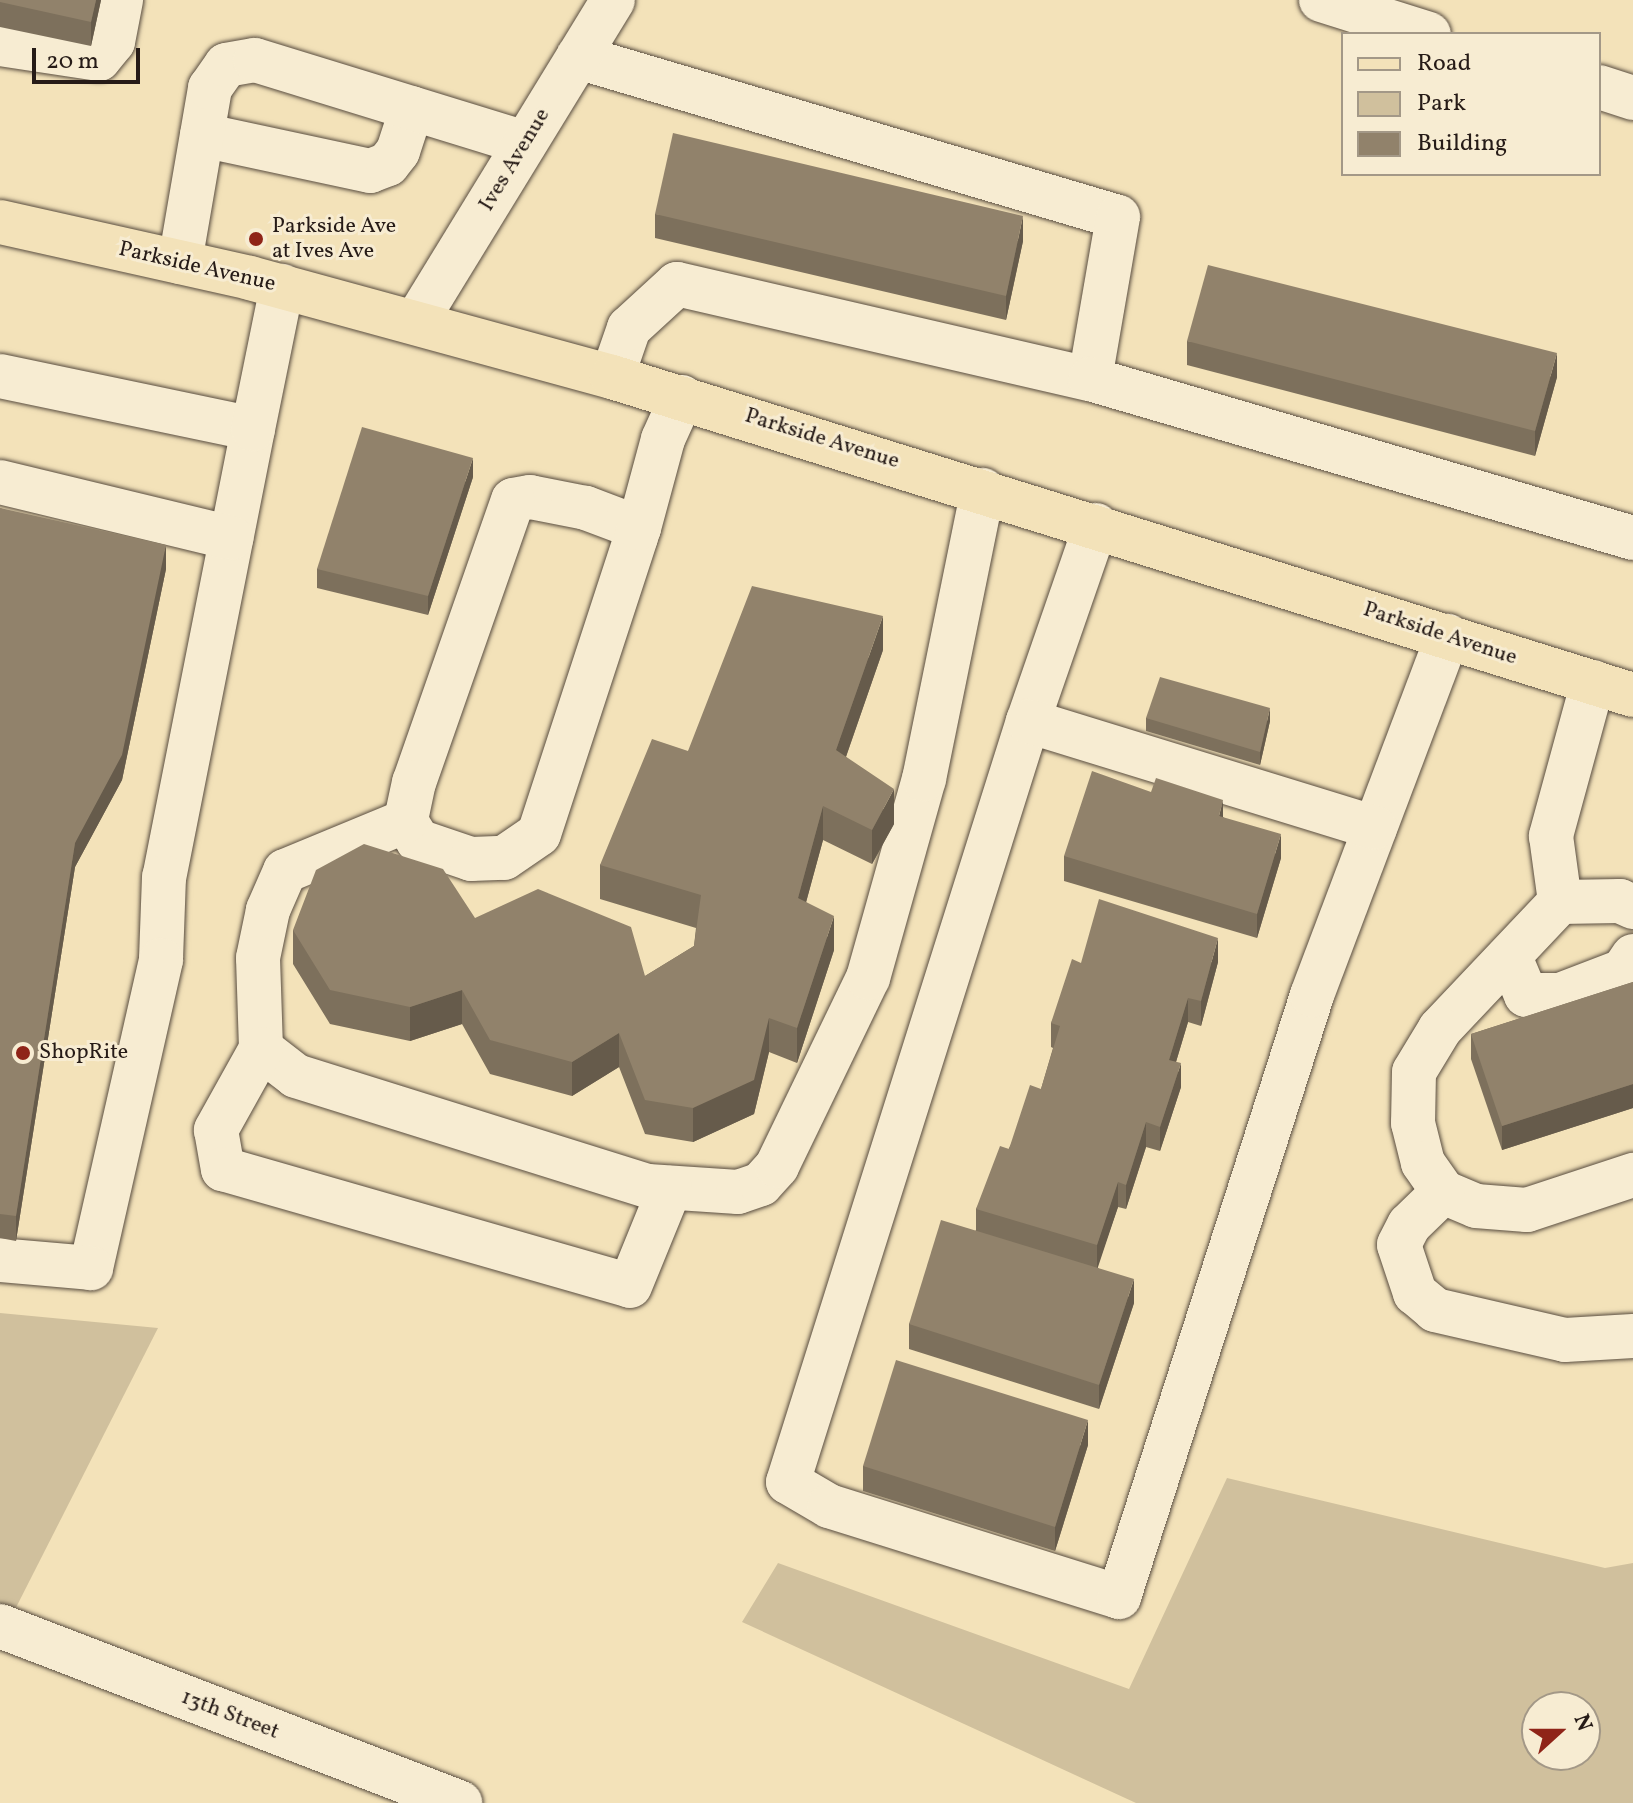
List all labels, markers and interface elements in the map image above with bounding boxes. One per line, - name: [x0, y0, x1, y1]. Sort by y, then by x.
- scale bar: [36, 32, 144, 82]
- legend: [1341, 32, 1601, 176]
- text: 20 m: [46, 45, 99, 79]
- text: Road: [1417, 47, 1471, 81]
- text: Park: [1417, 87, 1466, 121]
- street label: Ives Avenue: [474, 104, 556, 216]
- text: Building: [1417, 127, 1507, 161]
- place label: Parkside Ave at Ives Ave: [272, 213, 396, 264]
- marker: Parkside Ave at Ives Ave: [247, 230, 265, 248]
- street label: Parkside Avenue: [116, 236, 278, 298]
- street label: Parkside Avenue: [742, 403, 902, 475]
- street label: Parkside Avenue: [1360, 597, 1520, 671]
- place label: ShopRite: [39, 1040, 128, 1066]
- marker: ShopRite: [14, 1044, 32, 1062]
- street label: 13th Street: [177, 1684, 283, 1746]
- north arrow: [1521, 1691, 1601, 1771]
- text: N: [1565, 1710, 1599, 1736]

